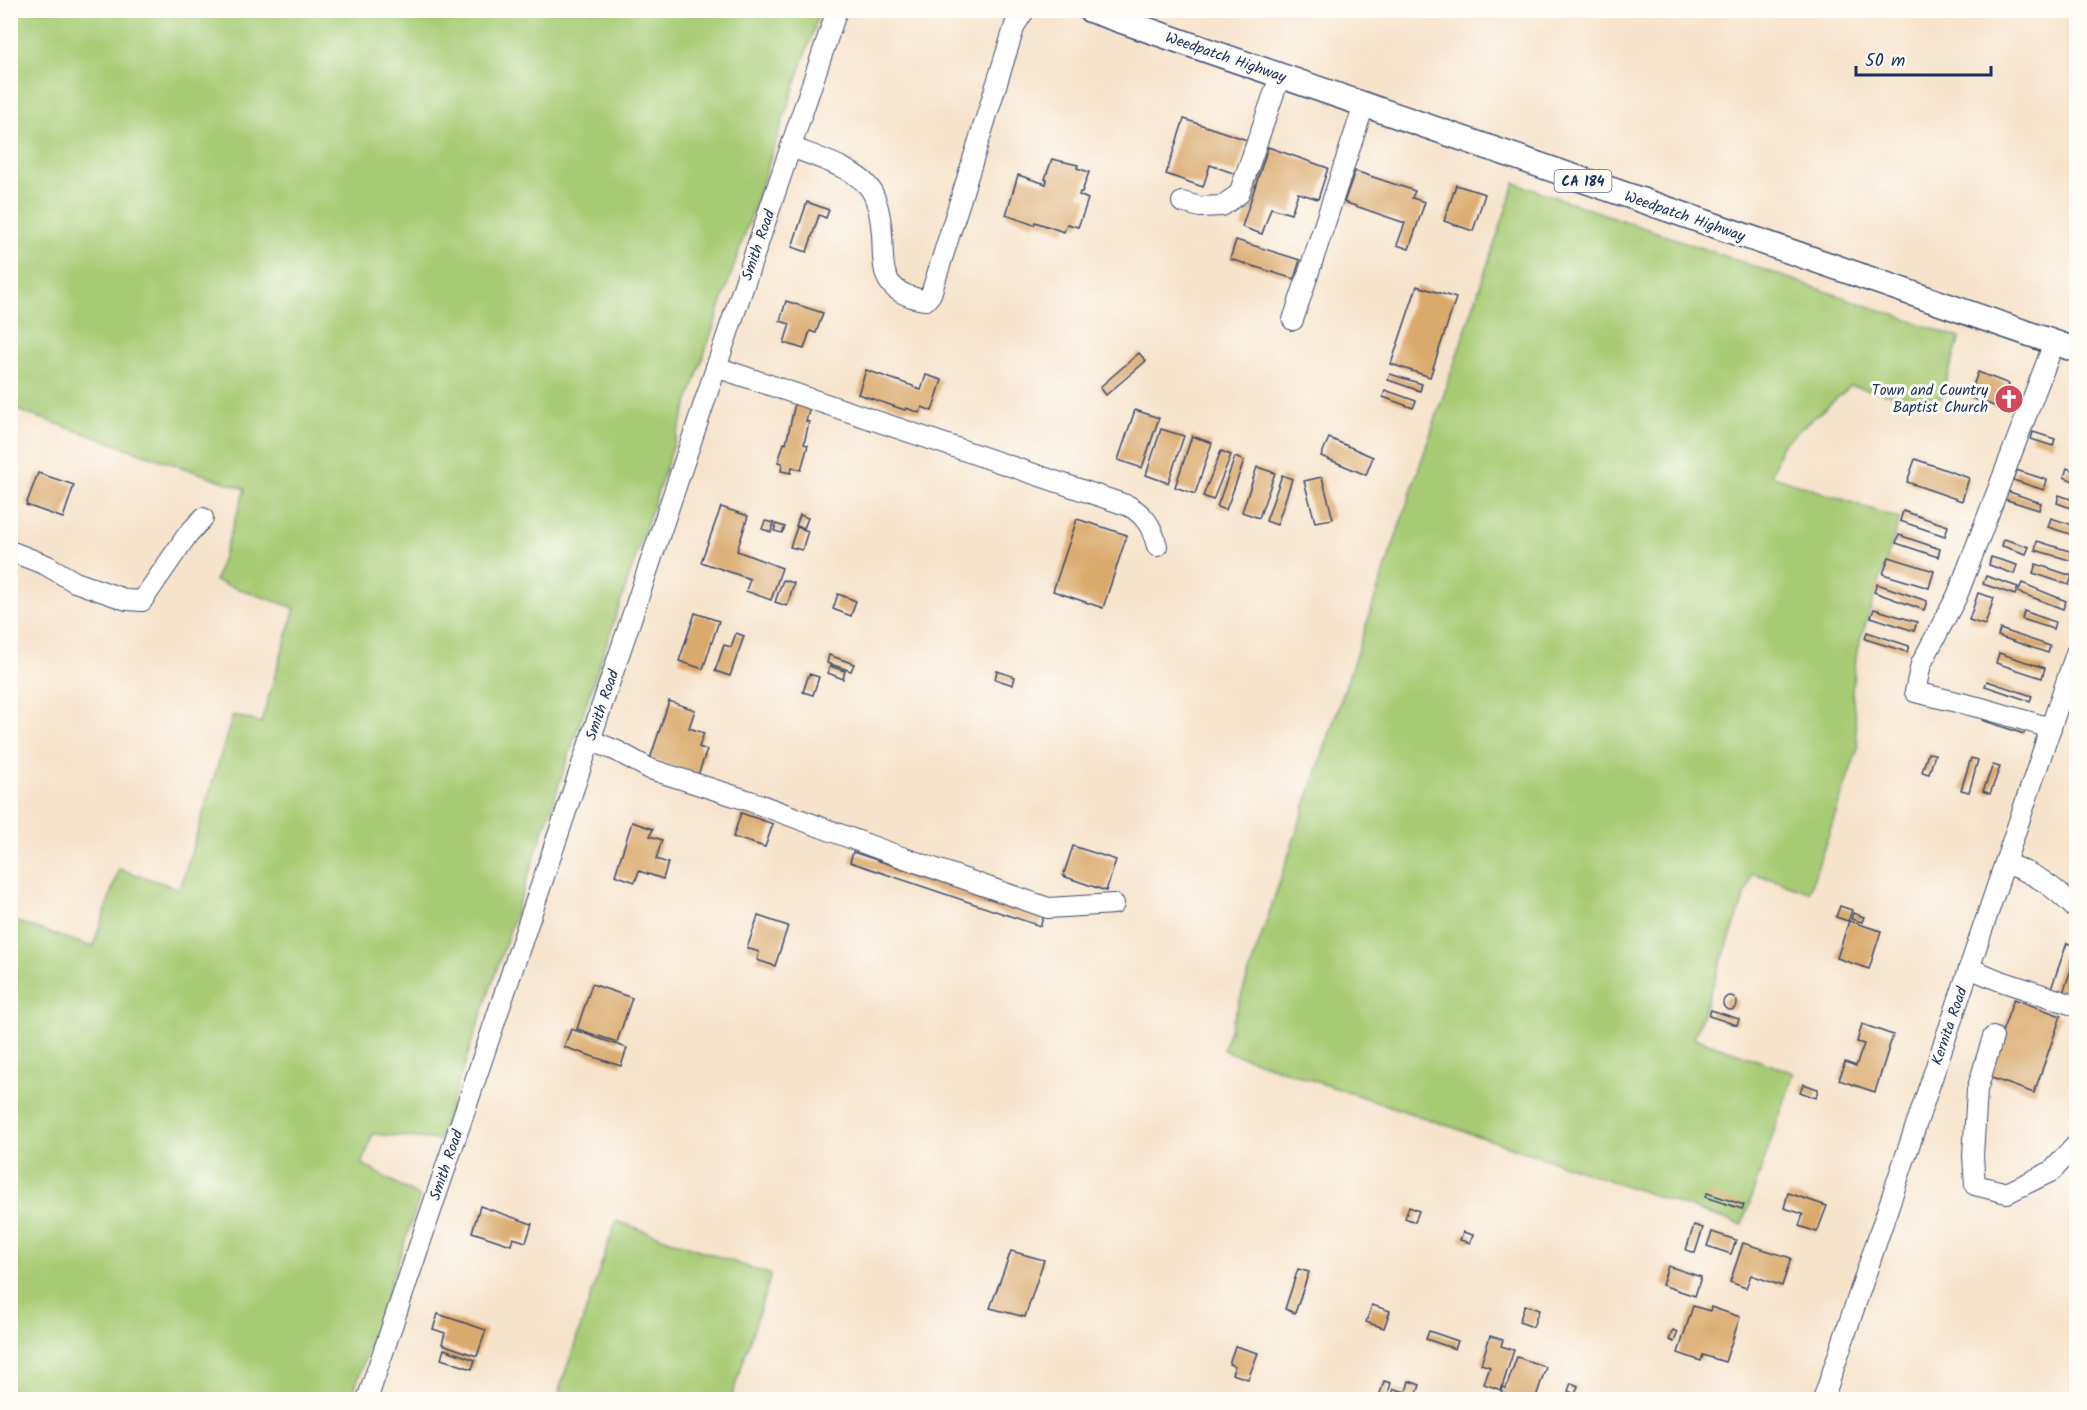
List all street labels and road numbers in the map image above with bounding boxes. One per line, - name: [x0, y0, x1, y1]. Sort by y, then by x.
- street label: Weedpatch Highway: [1162, 26, 1290, 90]
- road number: CA 184: [1554, 170, 1612, 192]
- street label: Weedpatch Highway: [1621, 185, 1749, 249]
- street label: Smith Road: [736, 206, 782, 284]
- street label: Smith Road: [580, 666, 626, 744]
- street label: Kernita Road: [1925, 984, 1975, 1069]
- street label: Smith Road: [424, 1126, 470, 1204]

